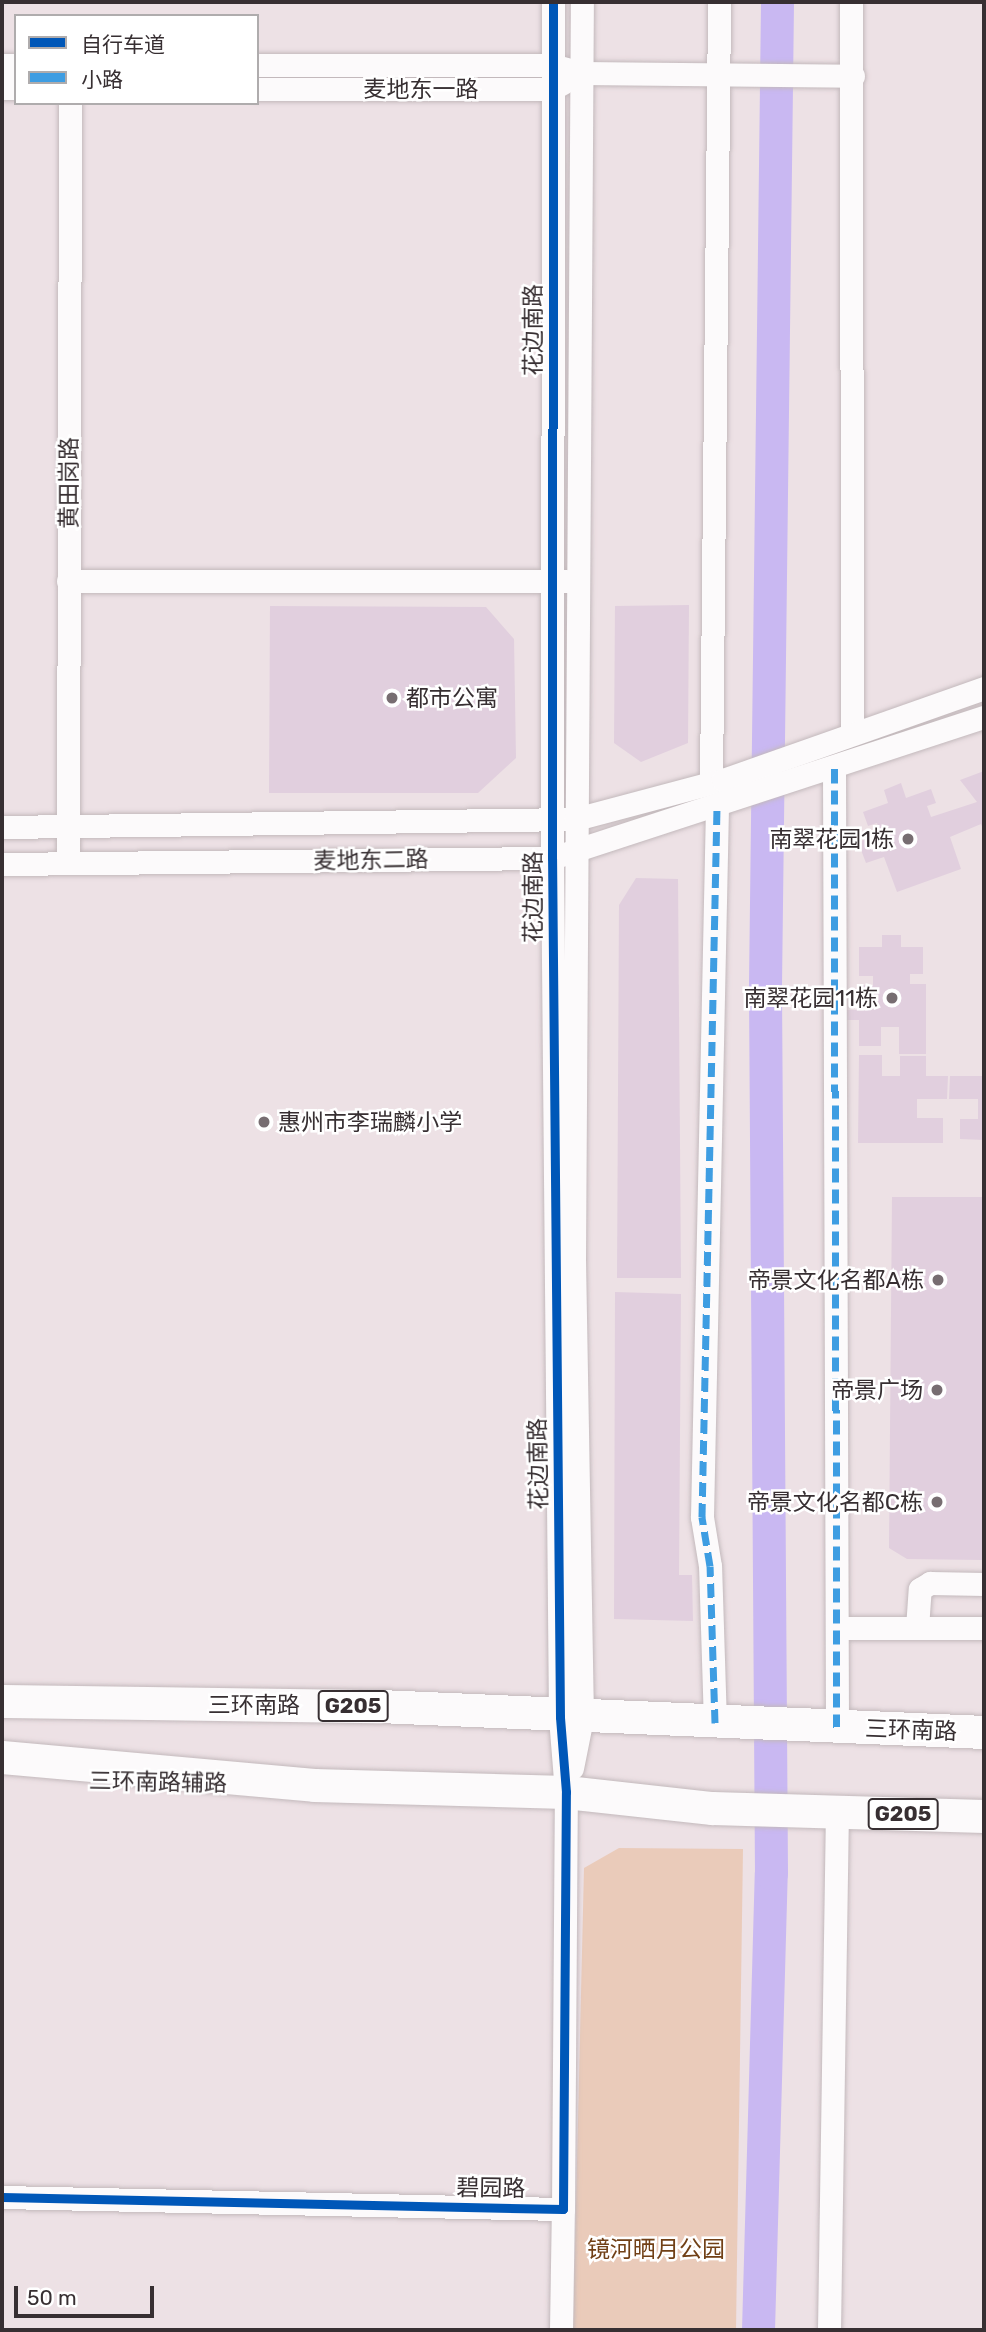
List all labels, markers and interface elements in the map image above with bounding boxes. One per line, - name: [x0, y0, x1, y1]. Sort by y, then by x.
- legend: [14, 14, 259, 105]
- text: 自行车道: [81, 32, 165, 57]
- text: 小路: [81, 67, 123, 92]
- street label: 麦地东一路: [364, 75, 478, 103]
- street label: 花边南路: [519, 284, 547, 376]
- street label: 黄田岗路: [55, 437, 83, 529]
- place label: 都市公寓: [406, 684, 498, 712]
- marker: 都市公寓: [384, 690, 400, 706]
- place label: 南翠花园1栋: [769, 825, 894, 853]
- marker: 南翠花园1栋: [900, 831, 916, 847]
- street label: 麦地东二路: [313, 845, 429, 875]
- street label: 花边南路: [519, 851, 547, 943]
- place label: 南翠花园11栋: [743, 984, 878, 1012]
- marker: 南翠花园11栋: [884, 990, 900, 1006]
- place label: 惠州市李瑞麟小学: [278, 1108, 462, 1136]
- marker: 惠州市李瑞麟小学: [256, 1114, 272, 1130]
- place label: 帝景文化名都A栋: [748, 1266, 924, 1294]
- marker: 帝景文化名都A栋: [930, 1272, 946, 1288]
- place label: 帝景广场: [831, 1376, 923, 1404]
- marker: 帝景广场: [929, 1382, 945, 1398]
- street label: 花边南路: [523, 1418, 553, 1510]
- place label: 帝景文化名都C栋: [747, 1488, 923, 1516]
- marker: 帝景文化名都C栋: [929, 1494, 945, 1510]
- road number: G205: [316, 1688, 390, 1724]
- street label: 三环南路: [208, 1691, 300, 1719]
- street label: 三环南路: [865, 1715, 957, 1745]
- street label: 三环南路辅路: [89, 1767, 227, 1797]
- road number: G205: [866, 1797, 940, 1832]
- street label: 碧园路: [456, 2174, 526, 2202]
- park label: 镜河晒月公园: [587, 2235, 725, 2263]
- scale bar: [18, 2272, 158, 2316]
- text: 50 m: [27, 2285, 77, 2310]

